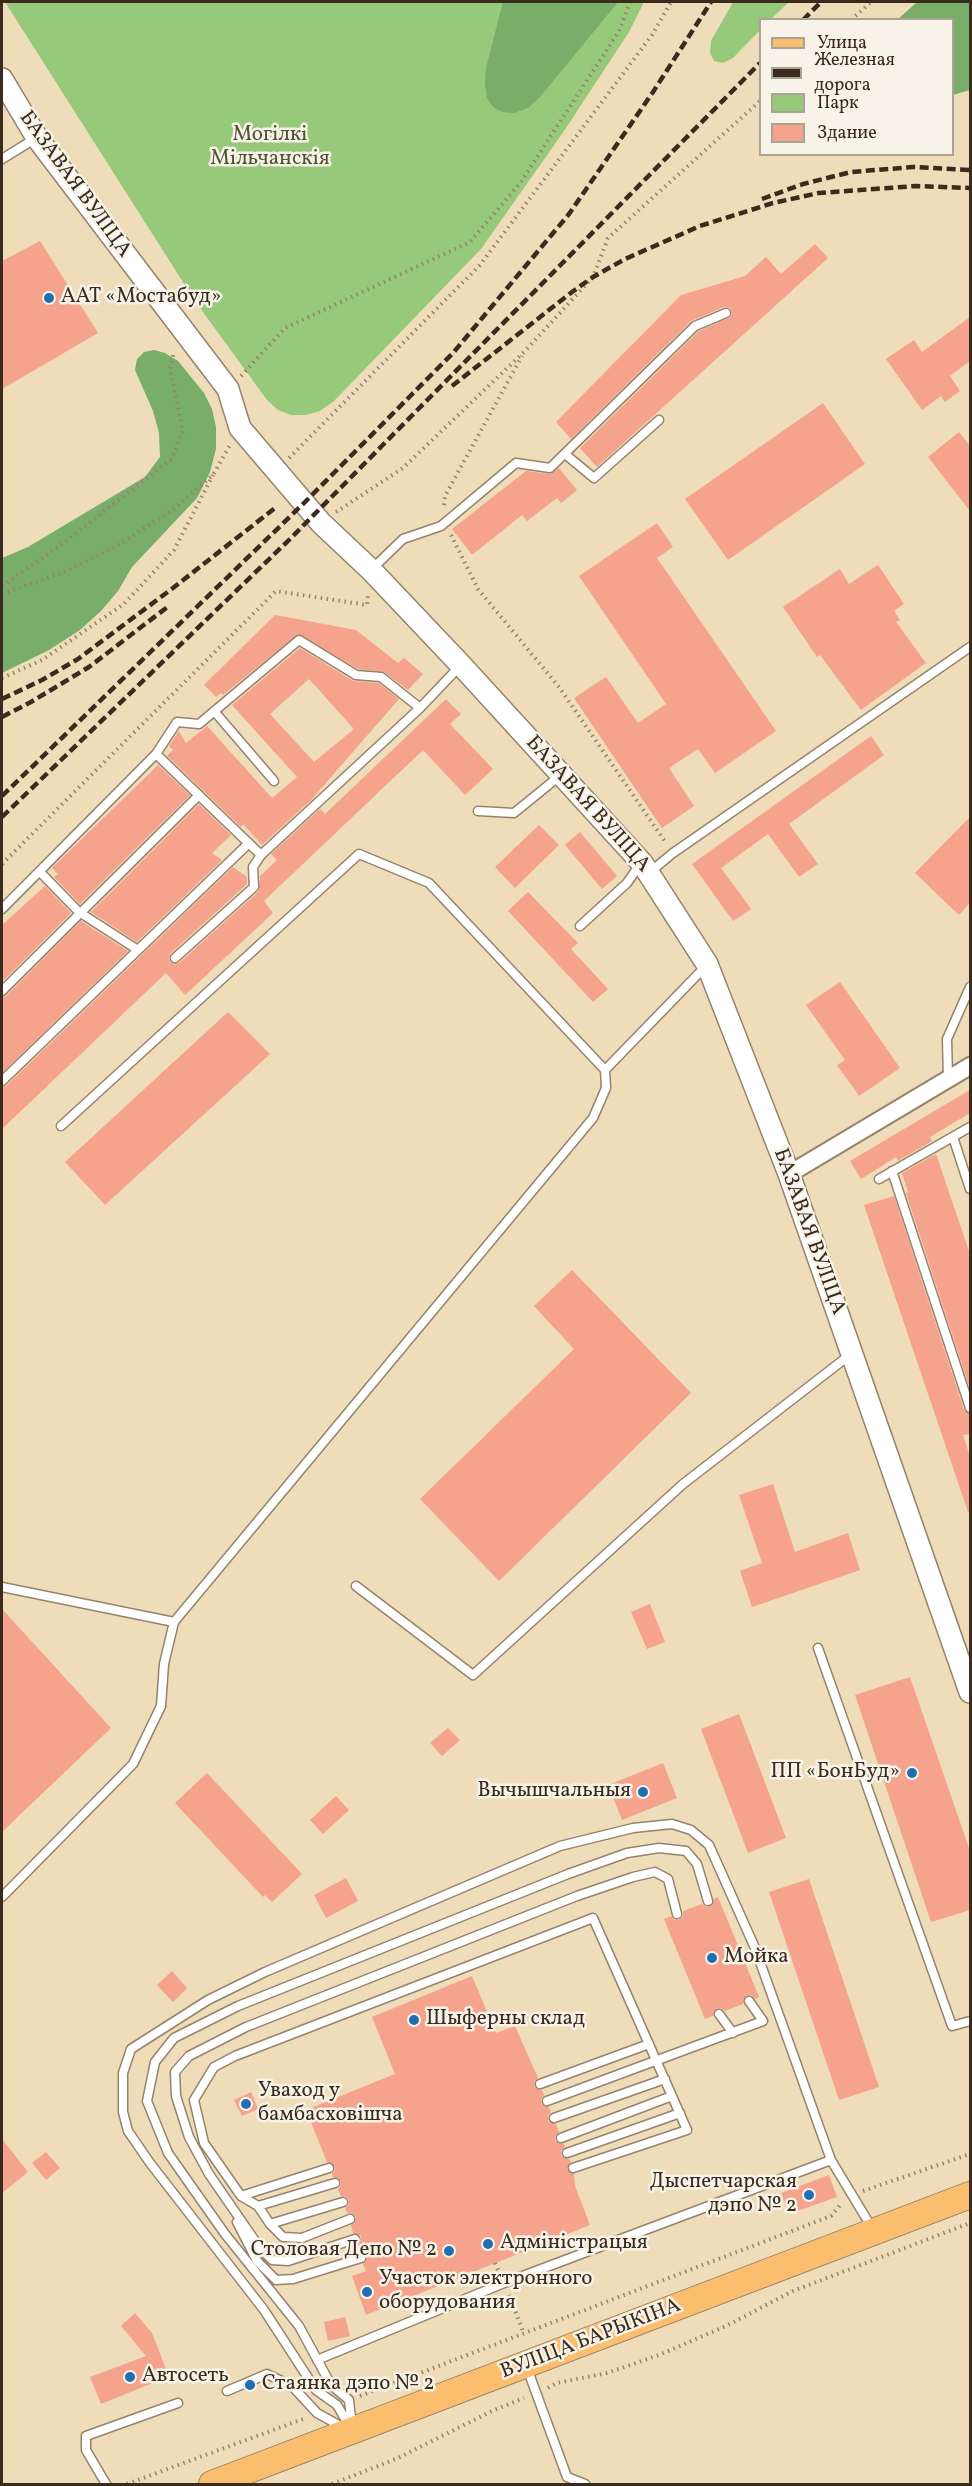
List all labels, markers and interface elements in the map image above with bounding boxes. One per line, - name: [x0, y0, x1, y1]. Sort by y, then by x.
- legend: [759, 18, 954, 156]
- text: Улица: [817, 31, 867, 56]
- text: Железная дорога: [814, 48, 895, 98]
- text: Парк: [817, 91, 859, 116]
- street label: БАЗАВАЯ ВУЛІЦА: [12, 107, 136, 263]
- text: Здание: [817, 121, 877, 146]
- park label: Могілкі Мільчанскія: [210, 123, 330, 173]
- place label: ААТ «Мостабуд»: [61, 285, 221, 311]
- marker: ААТ «Мостабуд»: [42, 291, 56, 305]
- street label: БАЗАВАЯ ВУЛІЦА: [519, 732, 655, 878]
- street label: БАЗАВАЯ ВУЛІЦА: [766, 1145, 850, 1319]
- place label: ПП «БонБуд»: [771, 1760, 900, 1786]
- marker: ПП «БонБуд»: [905, 1766, 919, 1780]
- place label: Вычышчальныя: [478, 1779, 631, 1805]
- marker: Вычышчальныя: [636, 1785, 650, 1799]
- place label: Мойка: [724, 1945, 789, 1971]
- marker: Мойка: [705, 1951, 719, 1965]
- place label: Шыферны склад: [426, 2007, 585, 2033]
- marker: Шыферны склад: [407, 2013, 421, 2027]
- place label: Уваход у бамбасховішча: [258, 2079, 403, 2129]
- marker: Уваход у бамбасховішча: [239, 2097, 253, 2111]
- place label: Дыспетчарская дэпо № 2: [650, 2170, 797, 2220]
- marker: Дыспетчарская дэпо № 2: [802, 2188, 816, 2202]
- place label: Адміністрацыя: [500, 2231, 648, 2257]
- marker: Адміністрацыя: [481, 2237, 495, 2251]
- place label: Столовая Депо № 2: [251, 2238, 437, 2264]
- marker: Столовая Депо № 2: [442, 2244, 456, 2258]
- place label: Участок электронного оборудования: [379, 2267, 592, 2317]
- marker: Участок электронного оборудования: [360, 2285, 374, 2299]
- street label: ВУЛІЦА БАРЫКІНА: [497, 2294, 685, 2386]
- place label: Автосеть: [142, 2364, 229, 2390]
- marker: Автосеть: [123, 2370, 137, 2384]
- place label: Стаянка дэпо № 2: [262, 2372, 435, 2398]
- marker: Стаянка дэпо № 2: [243, 2378, 257, 2392]

